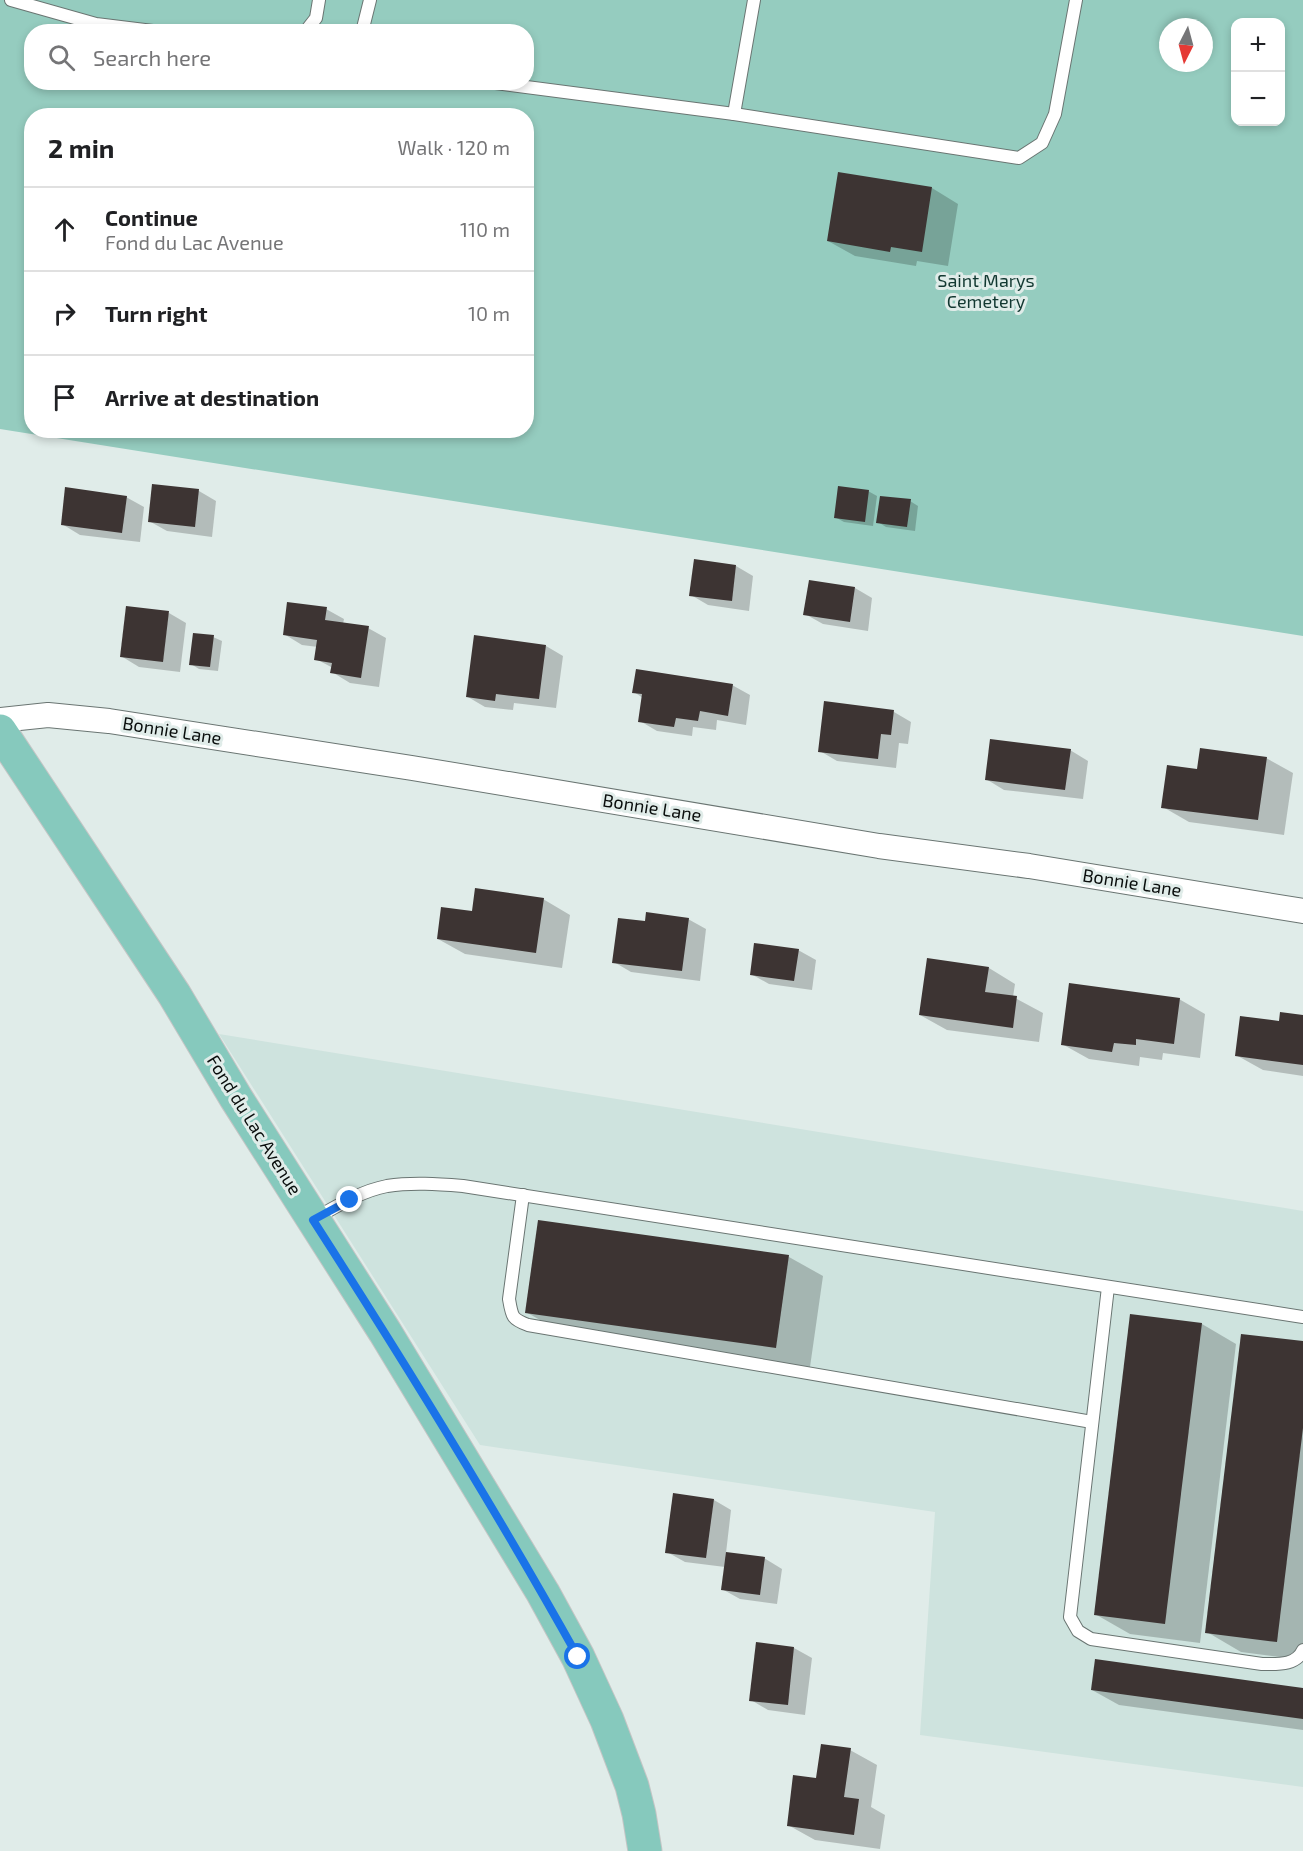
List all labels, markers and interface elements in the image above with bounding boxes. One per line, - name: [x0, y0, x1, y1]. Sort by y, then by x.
- north arrow: [1159, 18, 1213, 72]
- map controls: [1231, 18, 1285, 126]
- button: +: [1231, 18, 1285, 72]
- search box: [24, 24, 534, 90]
- icon: search: [45, 41, 78, 74]
- text: Search here: [93, 44, 211, 70]
- button: −: [1231, 72, 1285, 126]
- text: 2 min: [48, 132, 114, 163]
- text: Walk · 120 m: [398, 135, 510, 159]
- text: Continue: [105, 204, 198, 230]
- icon: ahead: [48, 213, 81, 246]
- text: 110 m: [460, 217, 510, 241]
- text: Fond du Lac Avenue: [105, 230, 284, 254]
- park label: Saint Marys Cemetery: [937, 269, 1035, 312]
- icon: right: [48, 297, 81, 330]
- text: Turn right: [105, 300, 207, 326]
- text: 10 m: [468, 301, 510, 325]
- icon: arrive: [48, 381, 81, 414]
- text: Arrive at destination: [105, 384, 319, 410]
- street label: Bonnie Lane: [121, 711, 223, 749]
- street label: Bonnie Lane: [601, 788, 703, 826]
- street label: Bonnie Lane: [1081, 863, 1183, 901]
- street label: Fond du Lac Avenue: [203, 1050, 307, 1199]
- route end: [336, 1186, 362, 1212]
- route start: [564, 1643, 590, 1669]

